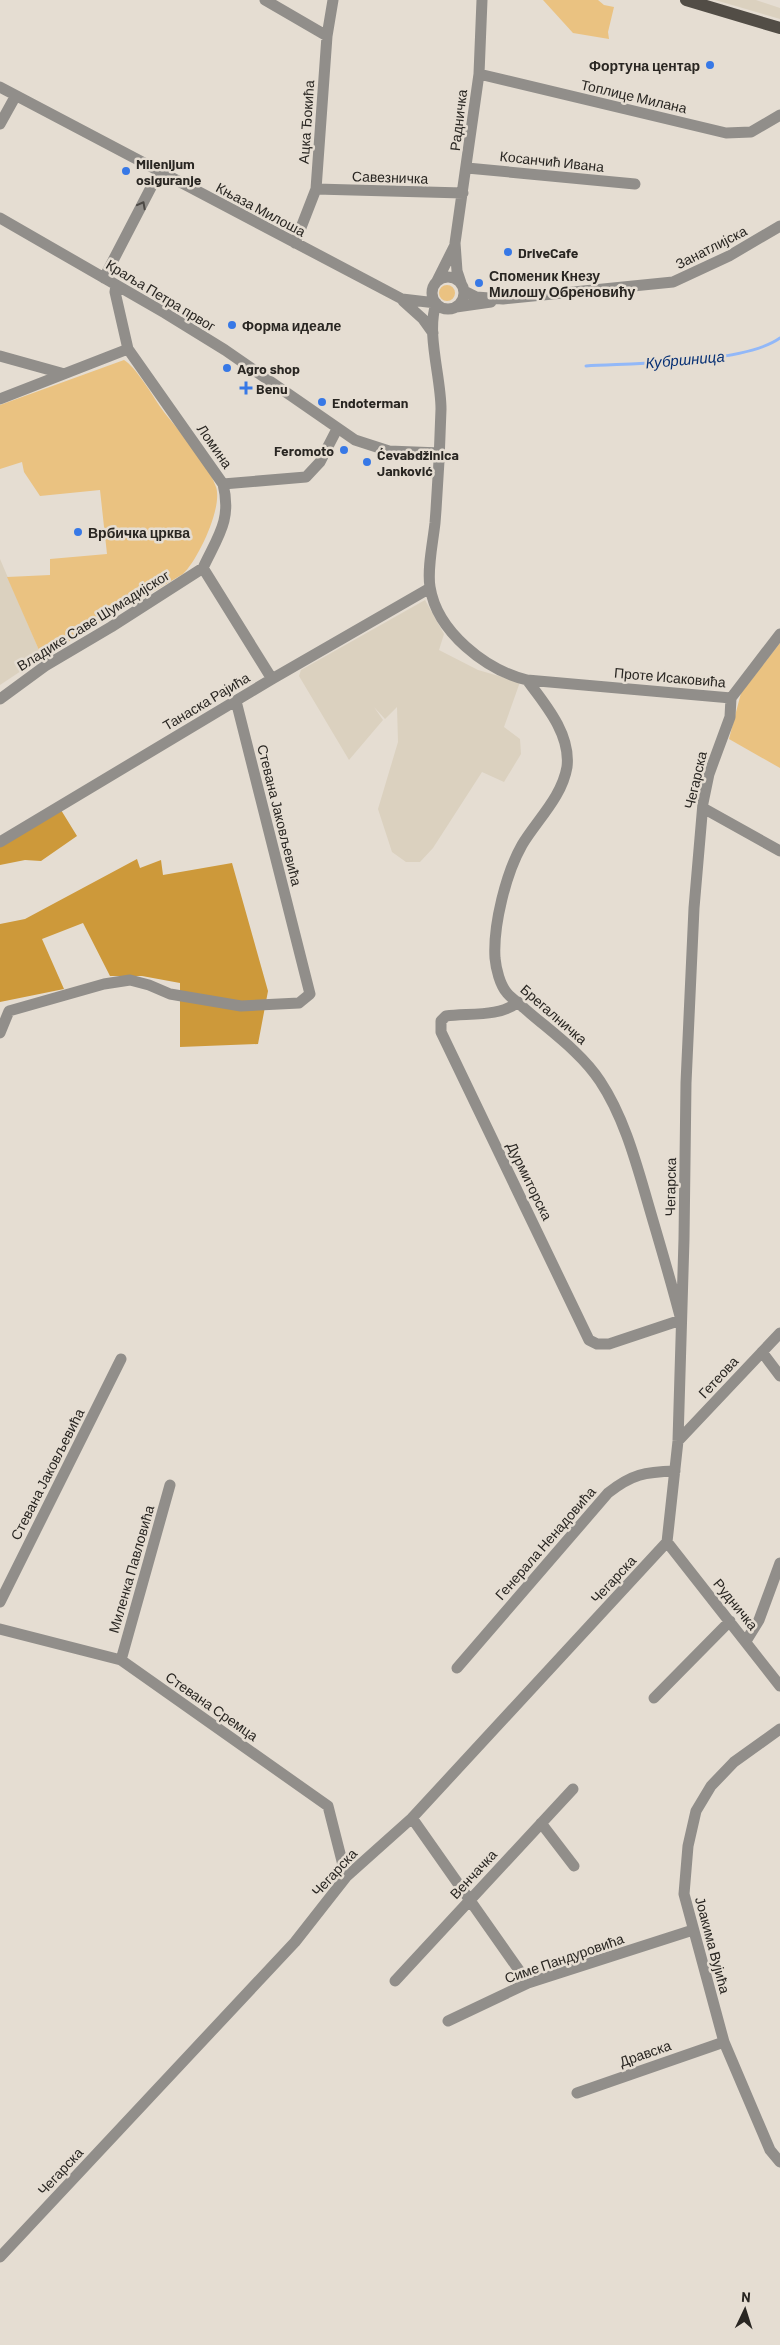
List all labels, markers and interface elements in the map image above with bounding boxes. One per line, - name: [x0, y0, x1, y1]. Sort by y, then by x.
- place label: Фортуна центар: [589, 57, 700, 74]
- marker: Фортуна центар: [704, 59, 716, 71]
- street label: Топлице Милана: [579, 76, 689, 117]
- street label: Ацка Ђокића: [295, 79, 317, 164]
- street label: Радничка: [446, 88, 470, 152]
- street label: Косанчић Ивана: [499, 147, 605, 175]
- place label: Milenijum osiguranje: [136, 155, 202, 188]
- marker: Milenijum osiguranje: [120, 165, 132, 177]
- street label: Савезничка: [352, 167, 429, 187]
- street label: Књаза Милоша: [213, 178, 309, 240]
- one-way arrow: [136, 201, 146, 210]
- street label: Занатлијска: [672, 222, 750, 272]
- place label: DriveCafe: [518, 244, 579, 261]
- marker: DriveCafe: [502, 246, 514, 258]
- street label: Краља Петра првог: [103, 256, 219, 334]
- place label: Споменик Кнезу Милошу Обреновићу: [489, 267, 635, 300]
- marker: Споменик Кнезу Милошу Обреновићу: [473, 277, 485, 289]
- place label: Форма идеале: [242, 317, 341, 334]
- marker: Форма идеале: [226, 319, 238, 331]
- water label: Кубршница: [645, 347, 725, 371]
- place label: Agro shop: [237, 360, 300, 377]
- marker: Agro shop: [221, 362, 233, 374]
- place label: Benu: [256, 380, 288, 397]
- marker: Benu: [240, 382, 252, 394]
- place label: Endoterman: [332, 394, 408, 411]
- marker: Endoterman: [316, 396, 328, 408]
- street label: Ломина: [194, 421, 236, 472]
- place label: Feromoto: [274, 442, 334, 459]
- marker: Feromoto: [338, 444, 350, 456]
- place label: Ćevabdžinica Janković: [377, 446, 459, 479]
- marker: Ćevabdžinica Janković: [361, 456, 373, 468]
- place label: Врбичка црква: [88, 524, 190, 541]
- marker: Врбичка црква: [72, 526, 84, 538]
- street label: Владике Саве Шумадијског: [14, 566, 172, 674]
- street label: Проте Исаковића: [614, 664, 727, 690]
- street label: Танаска Рајића: [159, 668, 253, 734]
- street label: Стевана Јаковљевића: [254, 743, 306, 888]
- street label: Чегарска: [680, 749, 710, 811]
- street label: Брегалничка: [517, 980, 591, 1048]
- street label: Дурмиторска: [504, 1139, 556, 1223]
- street label: Чегарска: [661, 1157, 679, 1217]
- street label: Гетеова: [694, 1352, 742, 1401]
- street label: Стевана Јаковљевића: [6, 1405, 88, 1543]
- street label: Генерала Ненадовића: [491, 1483, 599, 1603]
- street label: Миленка Павловића: [105, 1503, 157, 1635]
- street label: Чегарска: [587, 1552, 639, 1606]
- street label: Рудничка: [710, 1575, 762, 1633]
- street label: Стевана Сремца: [163, 1668, 262, 1744]
- street label: Чегарска: [308, 1845, 360, 1899]
- street label: Венчачка: [446, 1846, 500, 1902]
- street label: Јоакима Вујића: [692, 1895, 734, 1995]
- street label: Симе Пандуровића: [502, 1930, 626, 1986]
- street label: Дравска: [617, 2036, 673, 2070]
- street label: Чегарска: [34, 2144, 86, 2198]
- north arrow: [720, 2285, 770, 2335]
- text: N: [741, 2288, 751, 2305]

